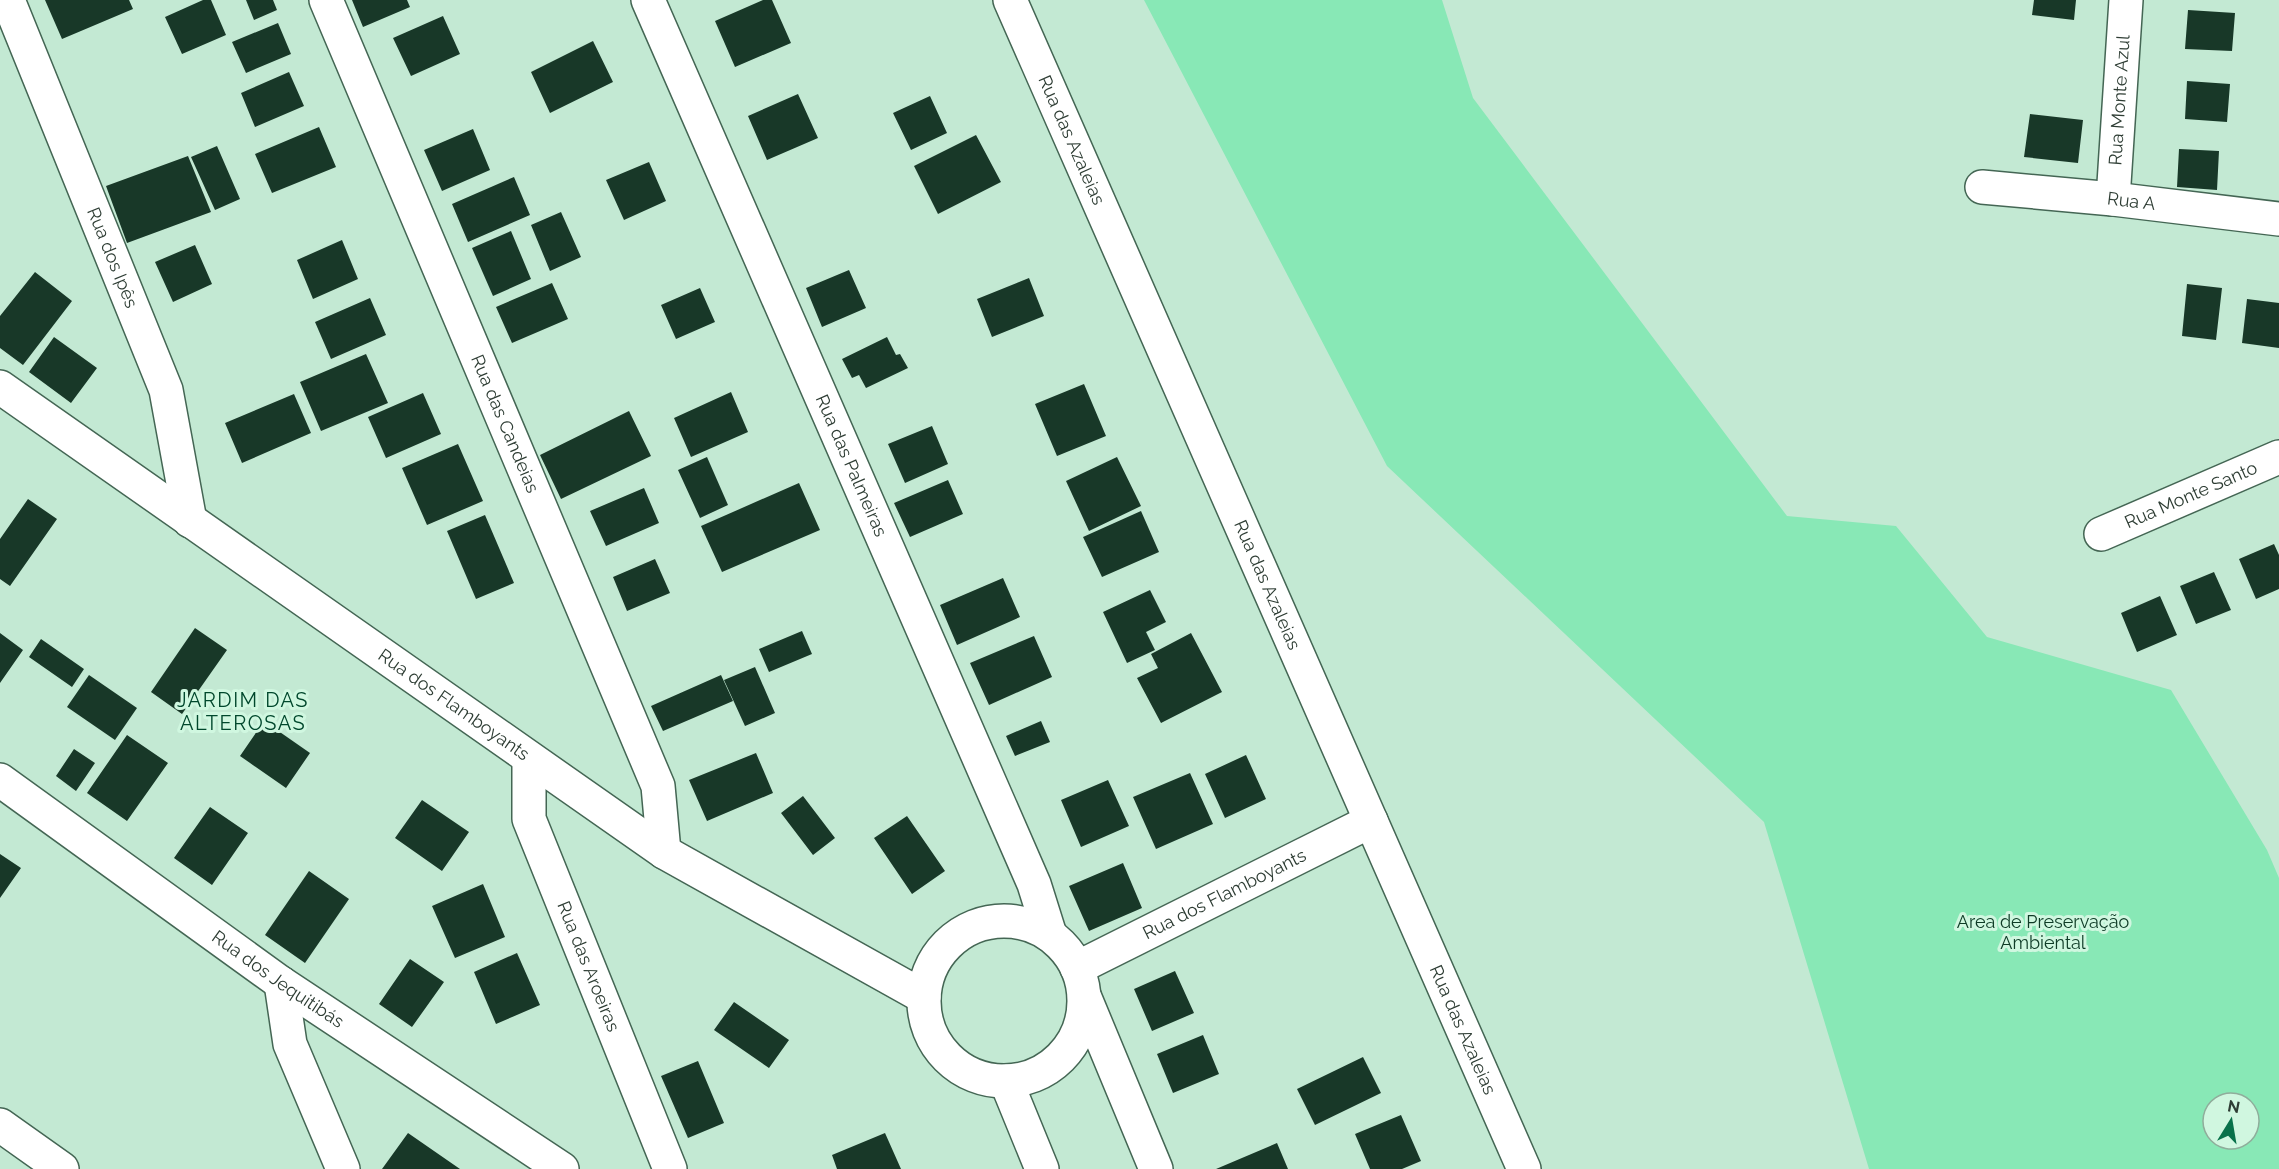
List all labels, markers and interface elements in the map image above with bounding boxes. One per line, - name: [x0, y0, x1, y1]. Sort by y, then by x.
- street label: Rua Monte Azul: [2104, 34, 2134, 166]
- street label: Rua das Azaleias: [1034, 72, 1110, 208]
- street label: Rua A: [2106, 187, 2157, 214]
- street label: Rua dos Ipês: [83, 204, 143, 311]
- street label: Rua das Candeias: [467, 351, 544, 496]
- street label: Rua das Palmeiras: [812, 391, 892, 540]
- street label: Rua Monte Santo: [2121, 457, 2260, 533]
- street label: Rua das Azaleias: [1230, 517, 1305, 653]
- street label: Rua dos Flamboyants: [374, 644, 534, 765]
- district label: JARDIM DAS ALTEROSAS: [177, 688, 309, 735]
- street label: Rua dos Flamboyants: [1139, 844, 1310, 943]
- street label: Rua das Aroeiras: [553, 898, 625, 1035]
- park label: Area de Preservação Ambiental: [1957, 911, 2130, 953]
- street label: Rua dos Jequitibás: [208, 926, 348, 1032]
- street label: Rua das Azaleias: [1426, 962, 1501, 1098]
- north arrow: [2201, 1091, 2261, 1151]
- text: N: [2226, 1096, 2242, 1117]

